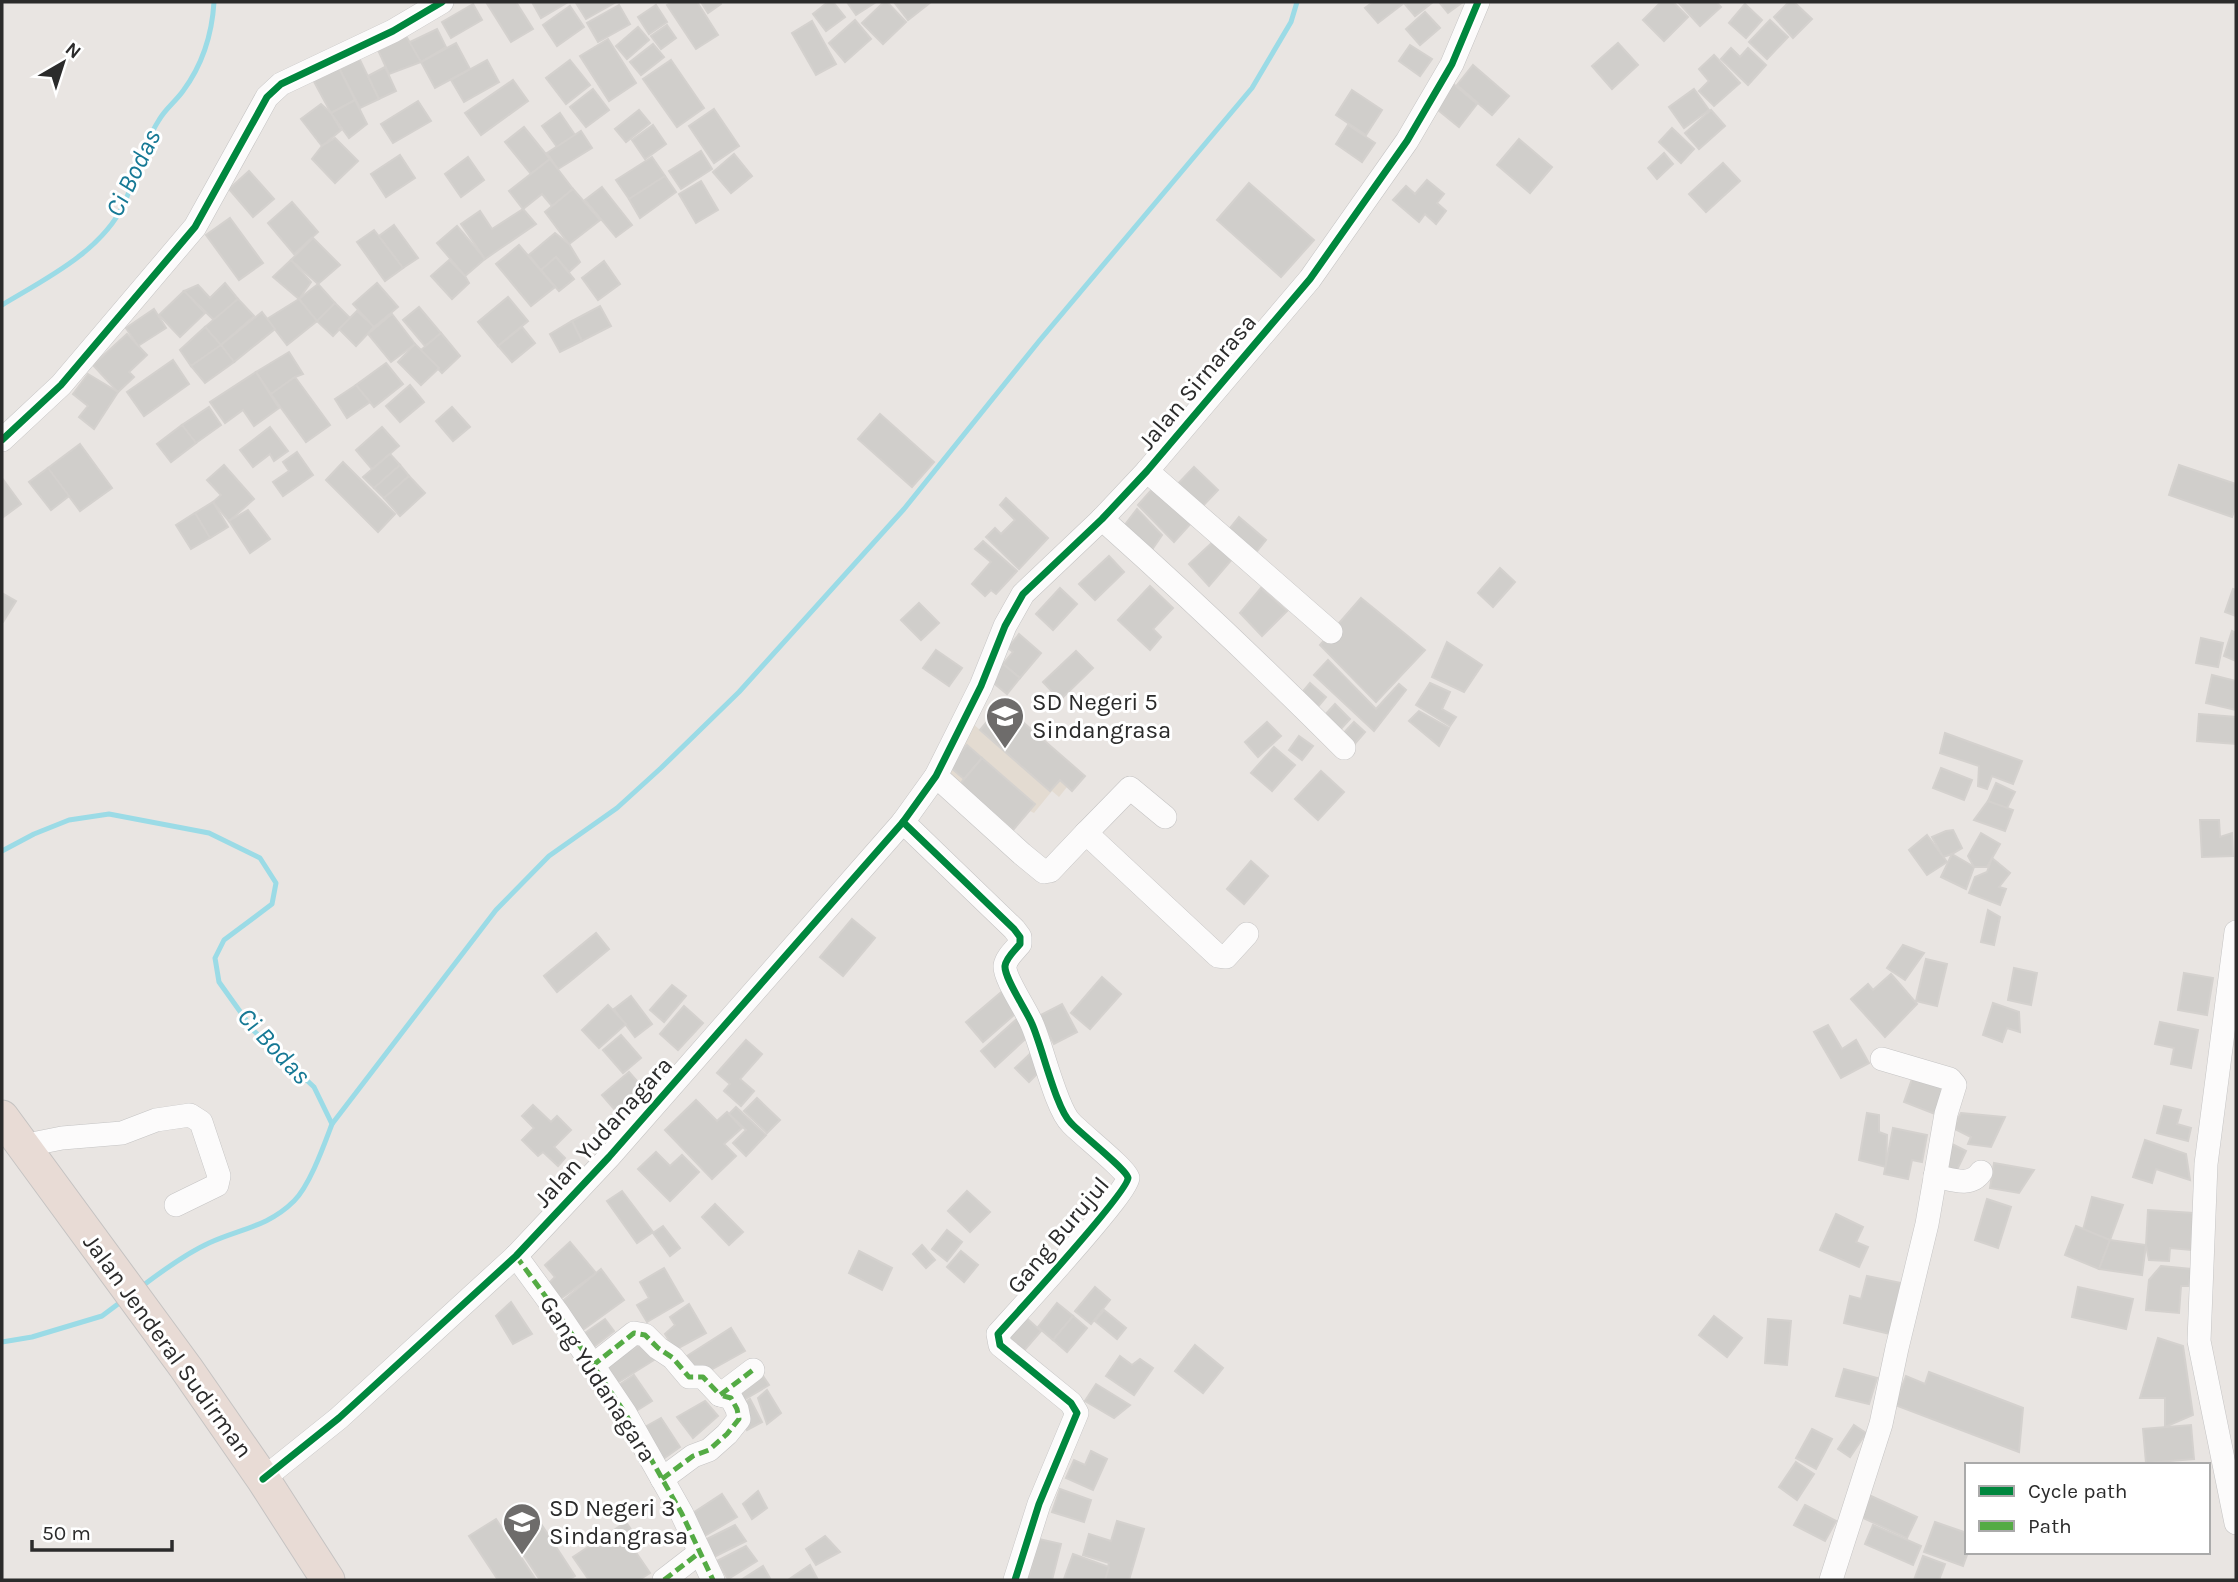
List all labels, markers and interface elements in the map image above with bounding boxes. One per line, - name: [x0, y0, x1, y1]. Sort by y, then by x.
- north arrow: [28, 28, 98, 98]
- text: N: [61, 38, 85, 63]
- water label: Ci Bodas: [99, 124, 167, 222]
- street label: Jalan Sirnarasa: [1132, 308, 1262, 456]
- place label: SD Negeri 5 Sindangrasa: [1032, 688, 1171, 744]
- school or university icon: SD Negeri 5 Sindangrasa: [984, 695, 1026, 750]
- water label: Ci Bodas: [231, 1001, 317, 1091]
- street label: Jalan Yudanagara: [528, 1051, 678, 1213]
- street label: Gang Burujul: [1001, 1171, 1115, 1299]
- street label: Jalan Jenderal Sudirman: [77, 1229, 259, 1463]
- street label: Gang Yudanagara: [534, 1291, 662, 1467]
- legend: [1965, 1463, 2210, 1554]
- text: Cycle path: [2028, 1479, 2128, 1503]
- place label: SD Negeri 3 Sindangrasa: [549, 1494, 688, 1550]
- school or university icon: SD Negeri 3 Sindangrasa: [501, 1501, 543, 1556]
- scale bar: [32, 1508, 172, 1552]
- text: Path: [2028, 1514, 2072, 1538]
- text: 50 m: [42, 1521, 91, 1545]

